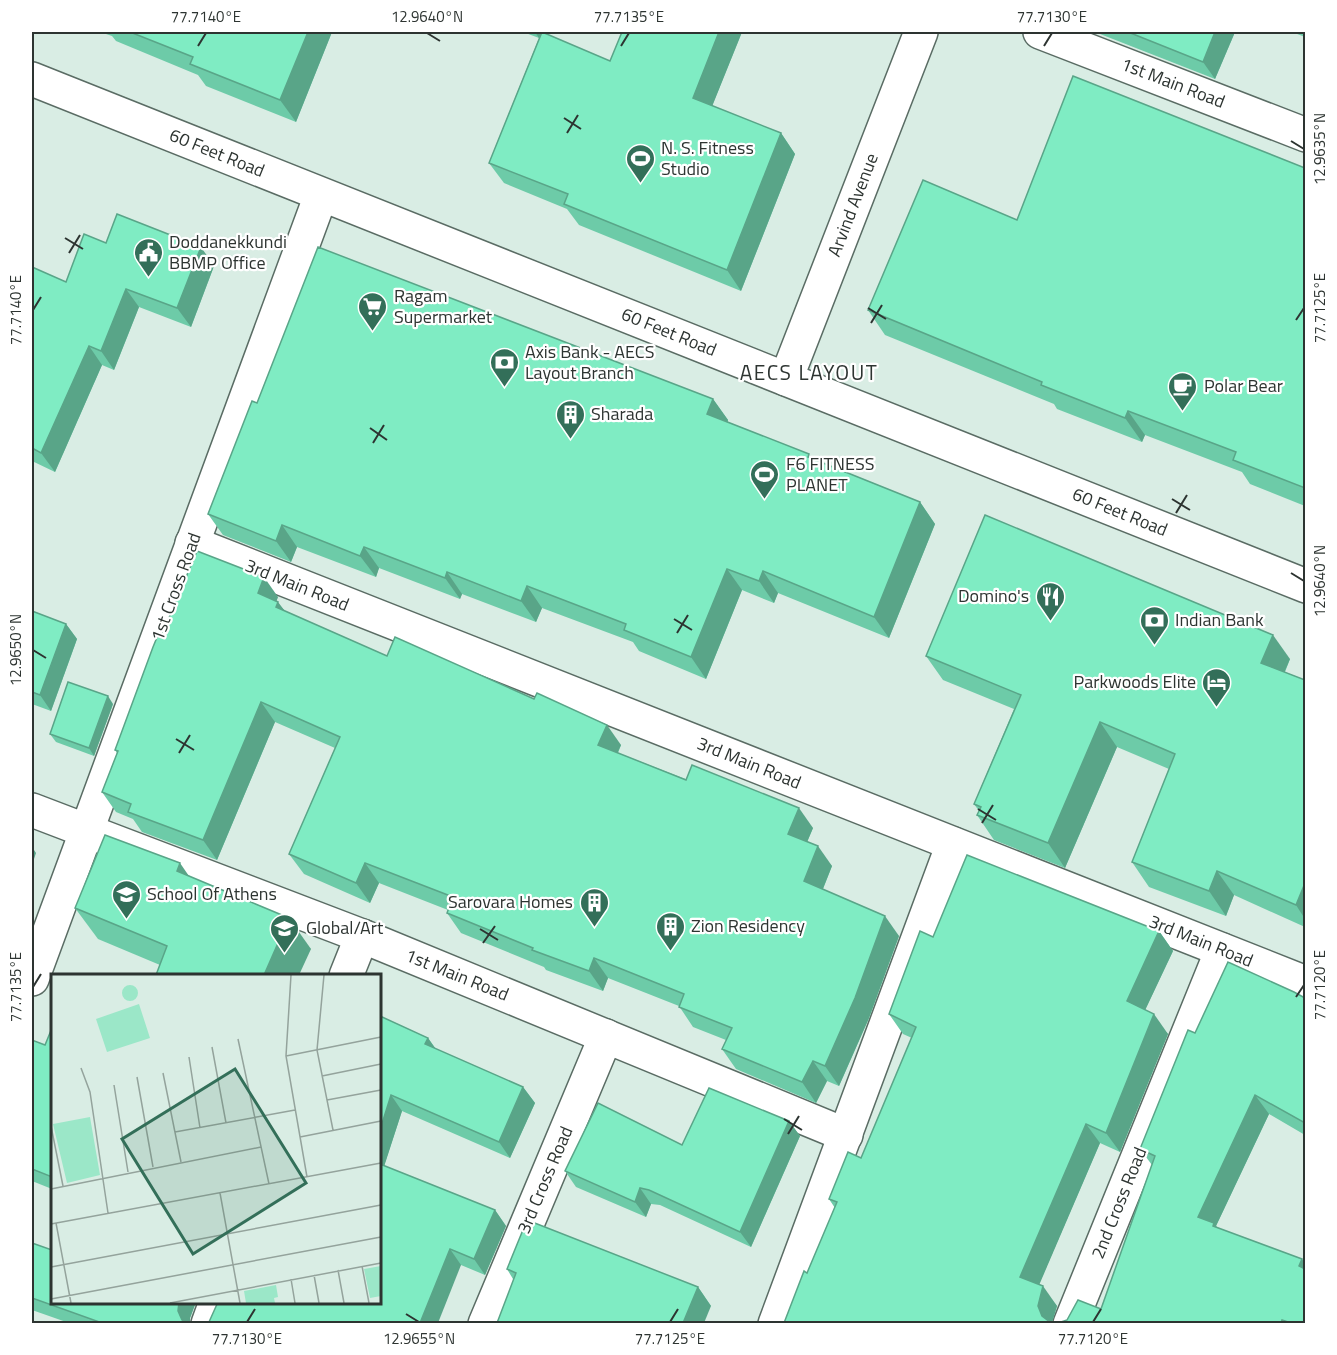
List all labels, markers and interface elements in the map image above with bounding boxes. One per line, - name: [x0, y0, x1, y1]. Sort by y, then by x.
- text: 77.7140°E: [171, 5, 241, 28]
- text: 12.9640°N: [391, 5, 463, 28]
- text: 77.7135°E: [594, 5, 664, 28]
- text: 77.7130°E: [1017, 5, 1087, 28]
- street label: 1st Main Road: [1117, 50, 1229, 115]
- text: 12.9635°N: [1308, 113, 1331, 185]
- street label: 60 Feet Road: [165, 121, 269, 184]
- place label: N. S. Fitness Studio: [661, 134, 754, 182]
- sports icon: N. S. Fitness Studio: [624, 142, 656, 184]
- street label: Arvind Avenue: [820, 149, 885, 261]
- place label: Doddanekkundi BBMP Office: [169, 228, 287, 276]
- public building icon: Doddanekkundi BBMP Office: [132, 236, 164, 278]
- text: 77.7125°E: [1308, 273, 1331, 343]
- text: 77.7140°E: [4, 275, 27, 345]
- place label: Ragam Supermarket: [394, 282, 493, 330]
- supermarket icon: Ragam Supermarket: [357, 290, 389, 332]
- street label: 60 Feet Road: [617, 300, 721, 363]
- place label: Axis Bank - AECS Layout Branch: [525, 338, 654, 386]
- bank icon: Axis Bank - AECS Layout Branch: [488, 346, 520, 388]
- district label: AECS LAYOUT: [740, 356, 878, 388]
- cafe icon: Polar Bear: [1167, 370, 1199, 412]
- place label: Polar Bear: [1204, 372, 1283, 399]
- building icon: Sharada: [554, 398, 586, 440]
- place label: Sharada: [591, 400, 653, 427]
- place label: F6 FITNESS PLANET: [786, 450, 874, 498]
- sports icon: F6 FITNESS PLANET: [749, 458, 781, 500]
- street label: 60 Feet Road: [1068, 480, 1172, 543]
- street label: 1st Cross Road: [143, 529, 208, 645]
- text: 12.9640°N: [1308, 545, 1331, 617]
- street label: 3rd Main Road: [241, 551, 353, 618]
- restaurant icon: Domino's: [1034, 580, 1066, 622]
- place label: Domino's: [958, 582, 1029, 609]
- bank icon: Indian Bank: [1138, 604, 1170, 646]
- place label: Indian Bank: [1175, 606, 1264, 633]
- text: 12.9650°N: [4, 614, 27, 686]
- hotel icon: Parkwoods Elite: [1201, 666, 1233, 708]
- place label: Parkwoods Elite: [1074, 668, 1196, 695]
- street label: 3rd Main Road: [693, 729, 805, 796]
- school or university icon: School Of Athens: [110, 878, 142, 920]
- place label: School Of Athens: [147, 880, 277, 907]
- building icon: Sarovara Homes: [578, 886, 610, 928]
- place label: Sarovara Homes: [448, 888, 573, 915]
- street label: 3rd Main Road: [1145, 907, 1257, 974]
- building icon: Zion Residency: [654, 910, 686, 952]
- school or university icon: Global/Art: [269, 912, 301, 954]
- place label: Zion Residency: [691, 912, 805, 939]
- place label: Global/Art: [306, 914, 384, 941]
- street label: 1st Main Road: [401, 942, 513, 1008]
- text: 77.7120°E: [1308, 950, 1331, 1020]
- text: 77.7135°E: [4, 952, 27, 1022]
- inset map: [51, 974, 381, 1304]
- street label: 3rd Cross Road: [510, 1122, 579, 1238]
- street label: 2nd Cross Road: [1084, 1143, 1153, 1263]
- text: 77.7130°E: [212, 1327, 282, 1350]
- text: 12.9655°N: [383, 1327, 455, 1350]
- text: 77.7125°E: [635, 1327, 705, 1350]
- text: 77.7120°E: [1058, 1327, 1128, 1350]

